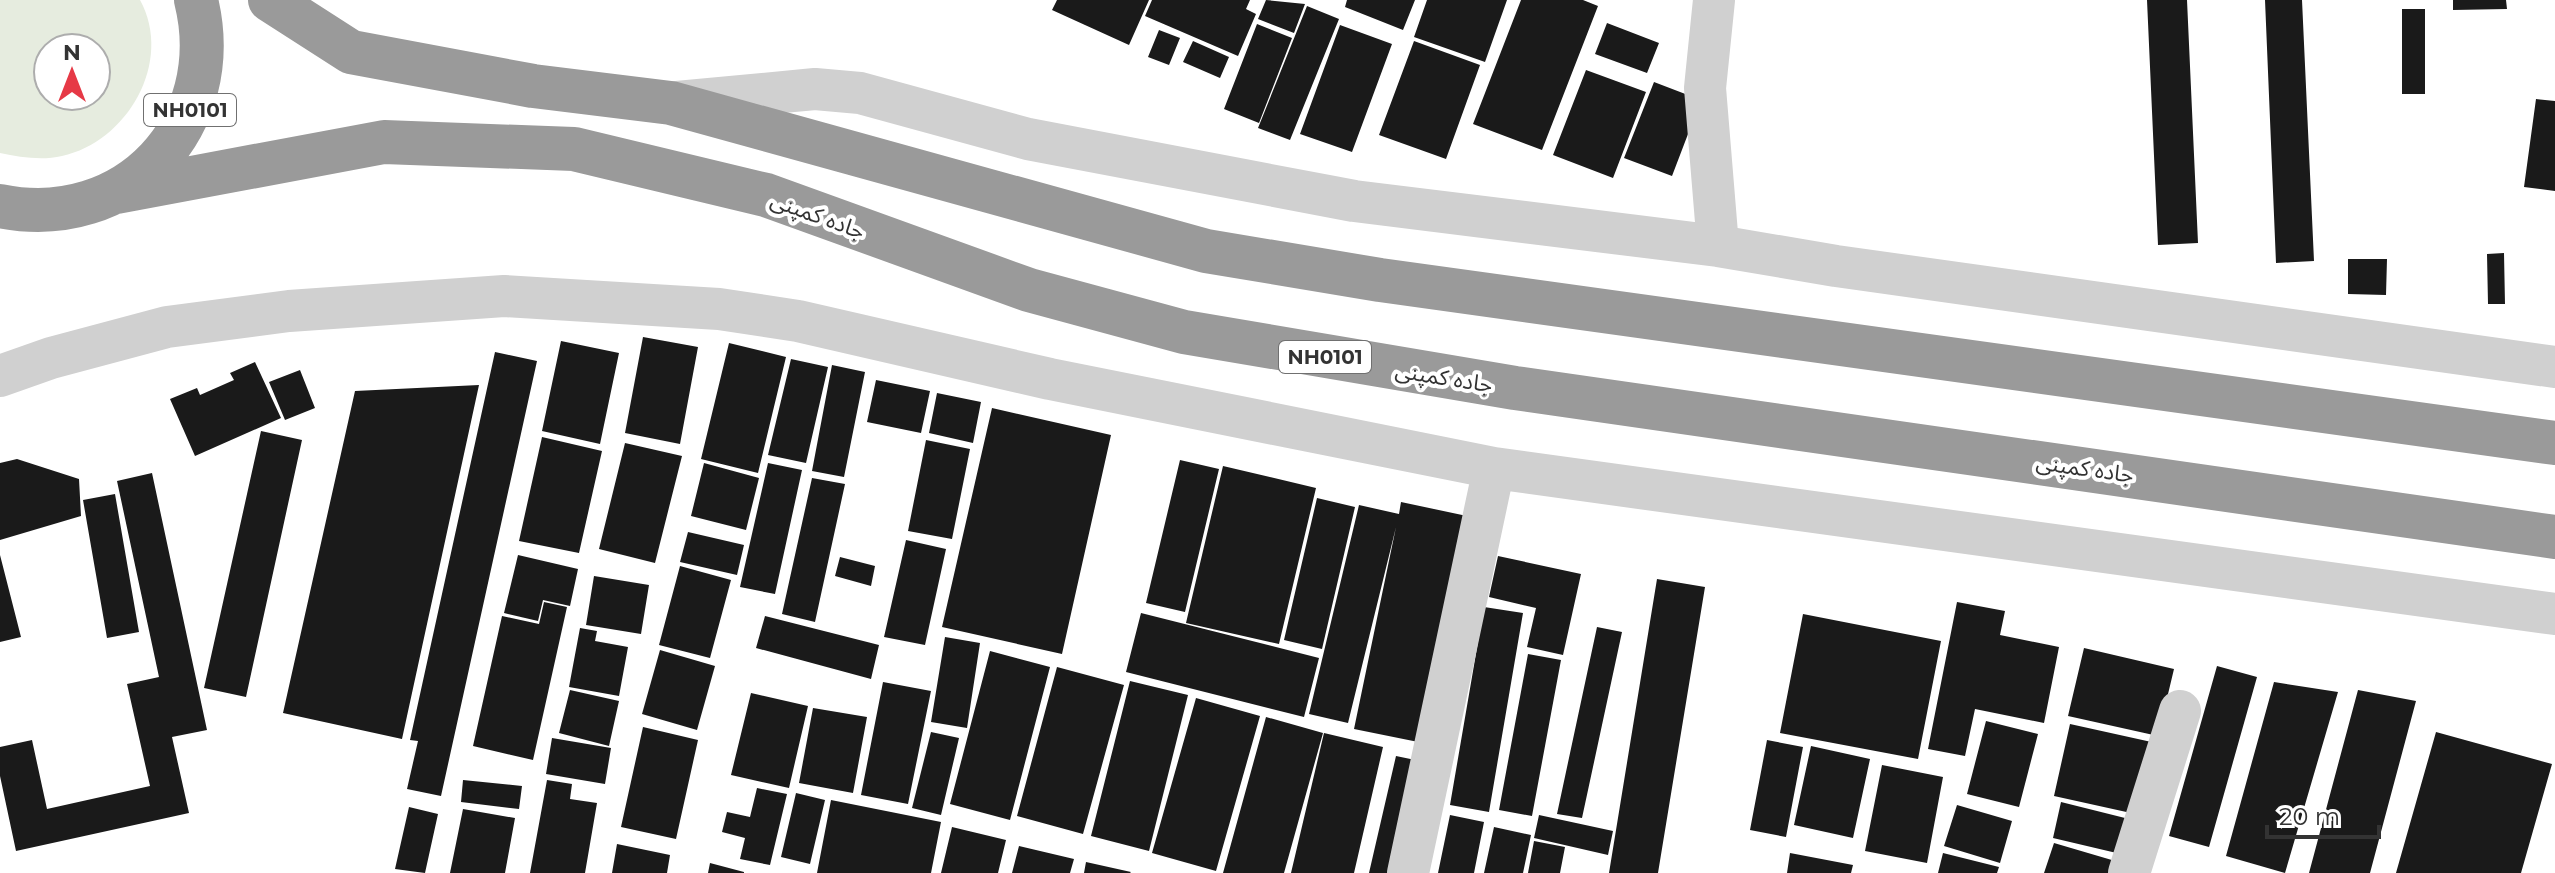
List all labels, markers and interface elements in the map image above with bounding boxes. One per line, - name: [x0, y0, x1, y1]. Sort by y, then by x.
- north arrow: [32, 32, 112, 112]
- text: N: [63, 39, 81, 66]
- road number: NH0101: [144, 94, 236, 126]
- street label: جاده کمپنی: [767, 186, 869, 246]
- road number: NH0101: [1279, 341, 1371, 373]
- street label: جاده کمپنی: [1393, 356, 1495, 400]
- street label: جاده کمپنی: [2034, 448, 2135, 490]
- scale bar: [2267, 789, 2379, 839]
- text: 20 m: [2279, 802, 2340, 831]

